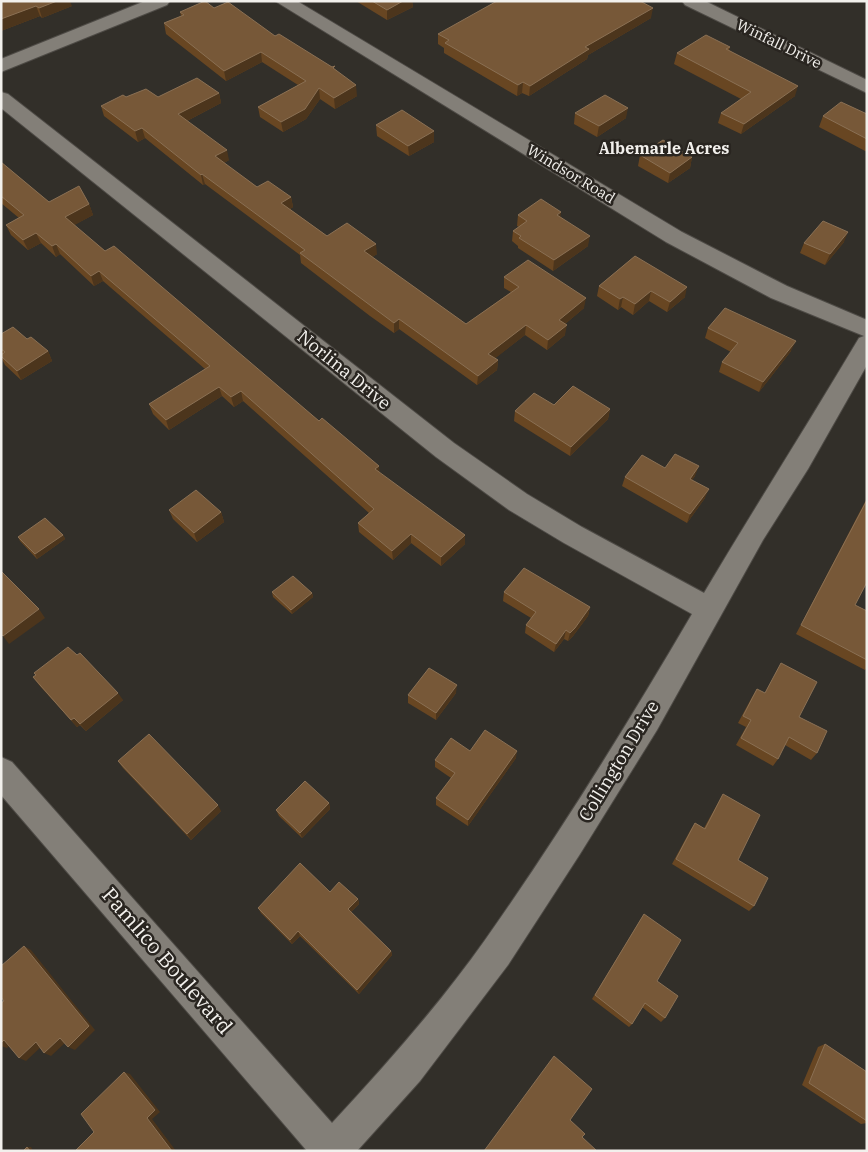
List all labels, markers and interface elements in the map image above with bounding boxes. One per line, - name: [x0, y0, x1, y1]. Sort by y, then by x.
- street label: Winfall Drive: [734, 15, 825, 72]
- district label: Albemarle Acres: [599, 138, 729, 158]
- street label: Windsor Road: [524, 140, 619, 207]
- street label: Norlina Drive: [293, 325, 396, 414]
- street label: Collington Drive: [573, 696, 664, 825]
- street label: Pamlico Boulevard: [96, 881, 239, 1040]

